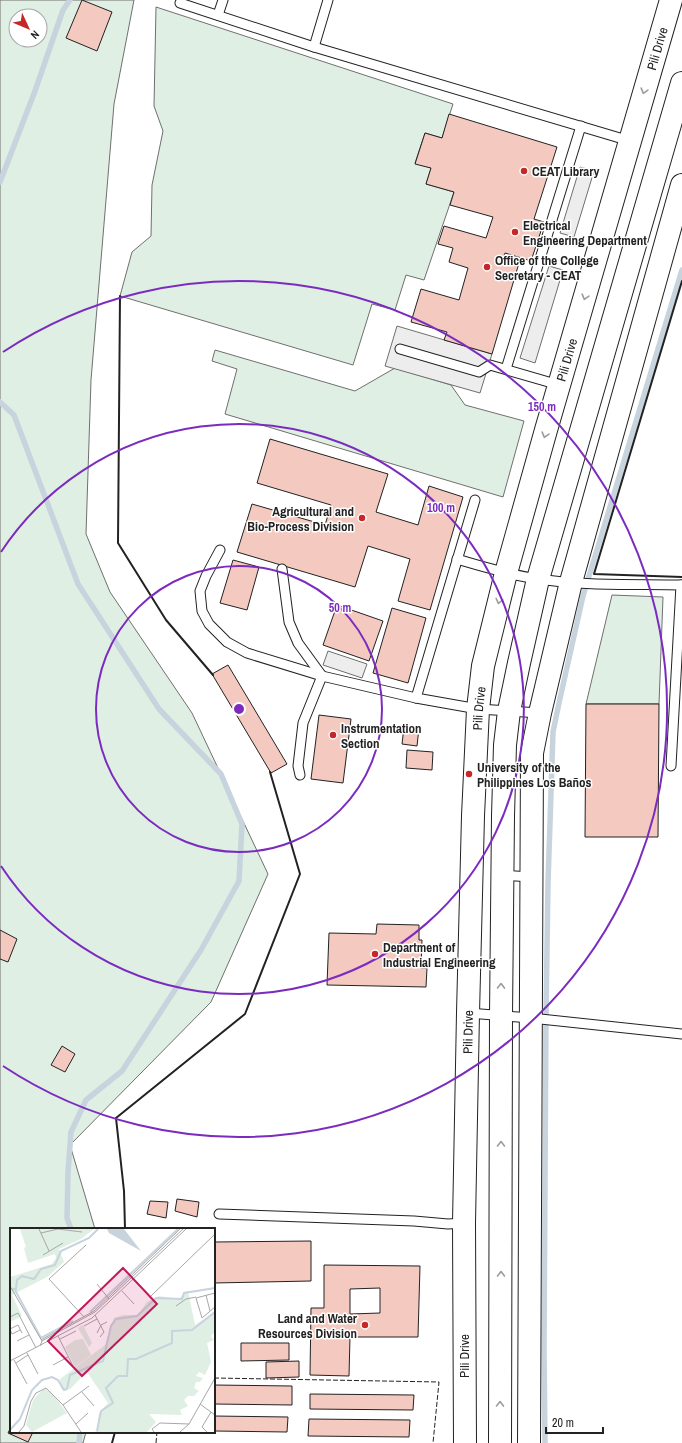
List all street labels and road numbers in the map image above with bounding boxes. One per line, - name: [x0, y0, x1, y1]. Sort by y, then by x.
- street label: Pili Drive: [643, 25, 672, 72]
- street label: Pili Drive: [553, 336, 581, 383]
- street label: Pili Drive: [469, 685, 490, 731]
- street label: Pili Drive: [459, 1010, 477, 1054]
- street label: Pili Drive: [456, 1334, 473, 1378]

